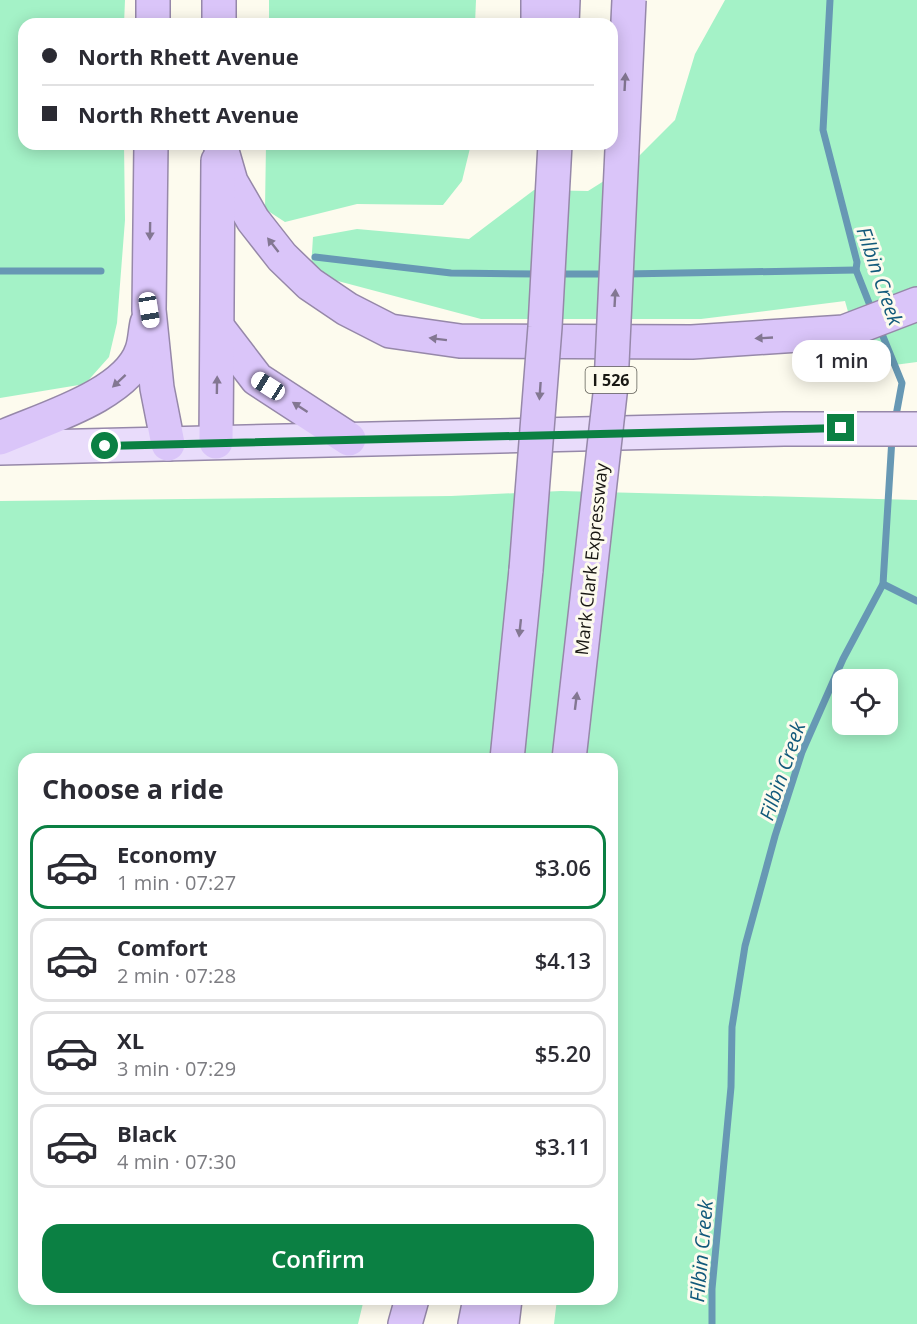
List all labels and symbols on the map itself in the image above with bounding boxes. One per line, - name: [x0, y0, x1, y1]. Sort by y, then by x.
- one-way arrow: [621, 73, 630, 92]
- one-way arrow: [145, 221, 155, 240]
- water label: Filbin Creek: [851, 223, 910, 330]
- one-way arrow: [268, 238, 280, 253]
- one-way arrow: [611, 289, 620, 308]
- car: [137, 291, 161, 329]
- one-way arrow: [755, 333, 774, 342]
- one-way arrow: [428, 334, 447, 344]
- callout: 1 min: [792, 341, 890, 383]
- road number: I 526: [586, 367, 636, 393]
- car: [248, 369, 288, 403]
- one-way arrow: [113, 373, 127, 387]
- one-way arrow: [212, 375, 222, 394]
- one-way arrow: [535, 382, 545, 401]
- one-way arrow: [292, 401, 309, 412]
- route end: [827, 414, 854, 441]
- route start: [91, 432, 118, 459]
- street label: Mark Clark Expressway: [569, 461, 613, 656]
- one-way arrow: [515, 619, 525, 638]
- one-way arrow: [571, 691, 581, 710]
- water label: Filbin Creek: [753, 717, 812, 824]
- water label: Filbin Creek: [683, 1198, 719, 1303]

